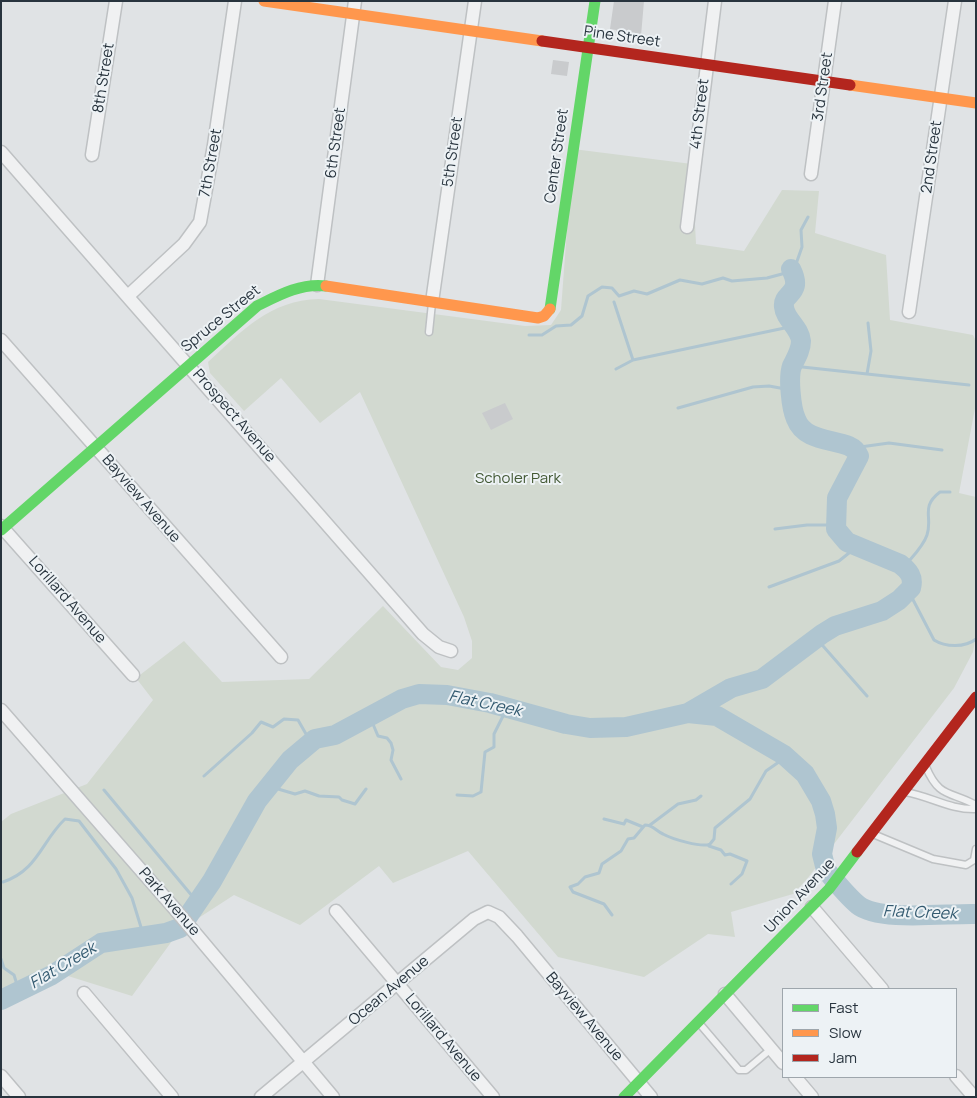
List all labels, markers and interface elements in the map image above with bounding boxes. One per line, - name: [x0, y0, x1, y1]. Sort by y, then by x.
- street label: Pine Street: [583, 23, 661, 51]
- street label: 8th Street: [90, 42, 118, 114]
- street label: 3rd Street: [809, 51, 837, 123]
- street label: 4th Street: [687, 78, 713, 150]
- street label: 6th Street: [322, 106, 350, 180]
- street label: Center Street: [541, 108, 573, 204]
- street label: 5th Street: [439, 116, 467, 188]
- street label: 2nd Street: [918, 119, 946, 195]
- street label: 7th Street: [196, 127, 226, 199]
- street label: Spruce Street: [178, 282, 264, 356]
- street label: Prospect Avenue: [189, 366, 279, 466]
- street label: Bayview Avenue: [98, 451, 184, 547]
- park label: Scholer Park: [475, 470, 561, 488]
- street label: Lorillard Avenue: [24, 553, 110, 647]
- water label: Flat Creek: [447, 687, 523, 721]
- street label: Union Avenue: [761, 855, 839, 937]
- street label: Park Avenue: [135, 864, 203, 940]
- water label: Flat Creek: [883, 902, 957, 924]
- water label: Flat Creek: [26, 939, 100, 993]
- street label: Ocean Avenue: [345, 952, 433, 1030]
- street label: Bayview Avenue: [542, 969, 626, 1065]
- legend: [782, 988, 957, 1078]
- street label: Lorillard Avenue: [401, 990, 485, 1086]
- text: Fast: [829, 997, 858, 1018]
- text: Slow: [829, 1022, 862, 1043]
- text: Jam: [829, 1047, 857, 1068]

